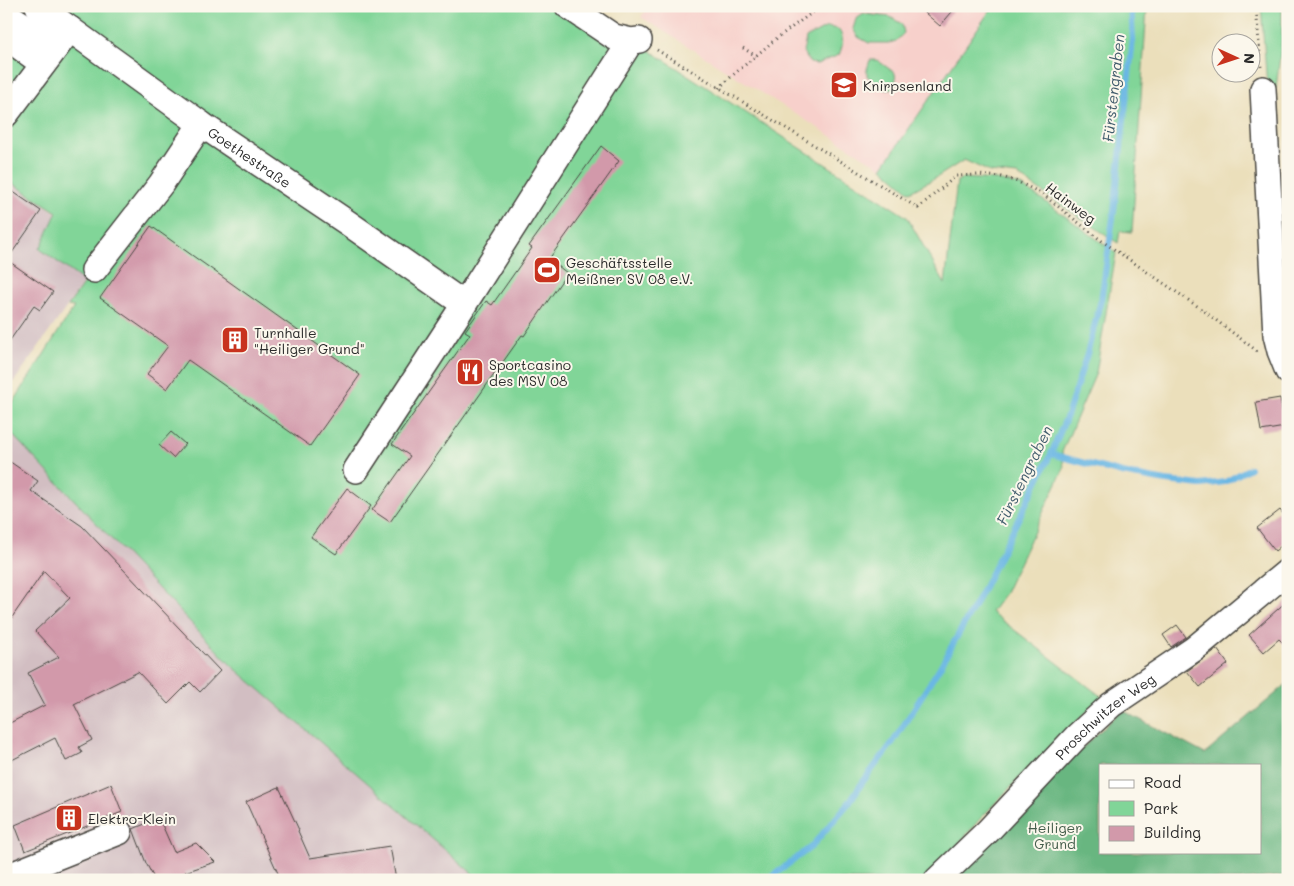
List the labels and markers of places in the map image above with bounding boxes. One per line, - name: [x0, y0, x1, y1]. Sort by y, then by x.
- school or university icon: Knirpsenland: [829, 70, 859, 100]
- place label: Knirpsenland: [863, 76, 951, 95]
- place label: Geschäftsstelle Meißner SV 08 e.V.: [566, 253, 693, 288]
- sports icon: Geschäftsstelle Meißner SV 08 e.V.: [532, 255, 562, 285]
- place label: Turnhalle "Heiliger Grund": [254, 323, 365, 358]
- building icon: Turnhalle "Heiliger Grund": [220, 325, 250, 355]
- place label: Sportcasino des MSV 08: [489, 355, 571, 390]
- restaurant icon: Sportcasino des MSV 08: [455, 357, 485, 387]
- building icon: Elektro-Klein: [54, 803, 84, 833]
- place label: Elektro-Klein: [88, 809, 176, 828]

